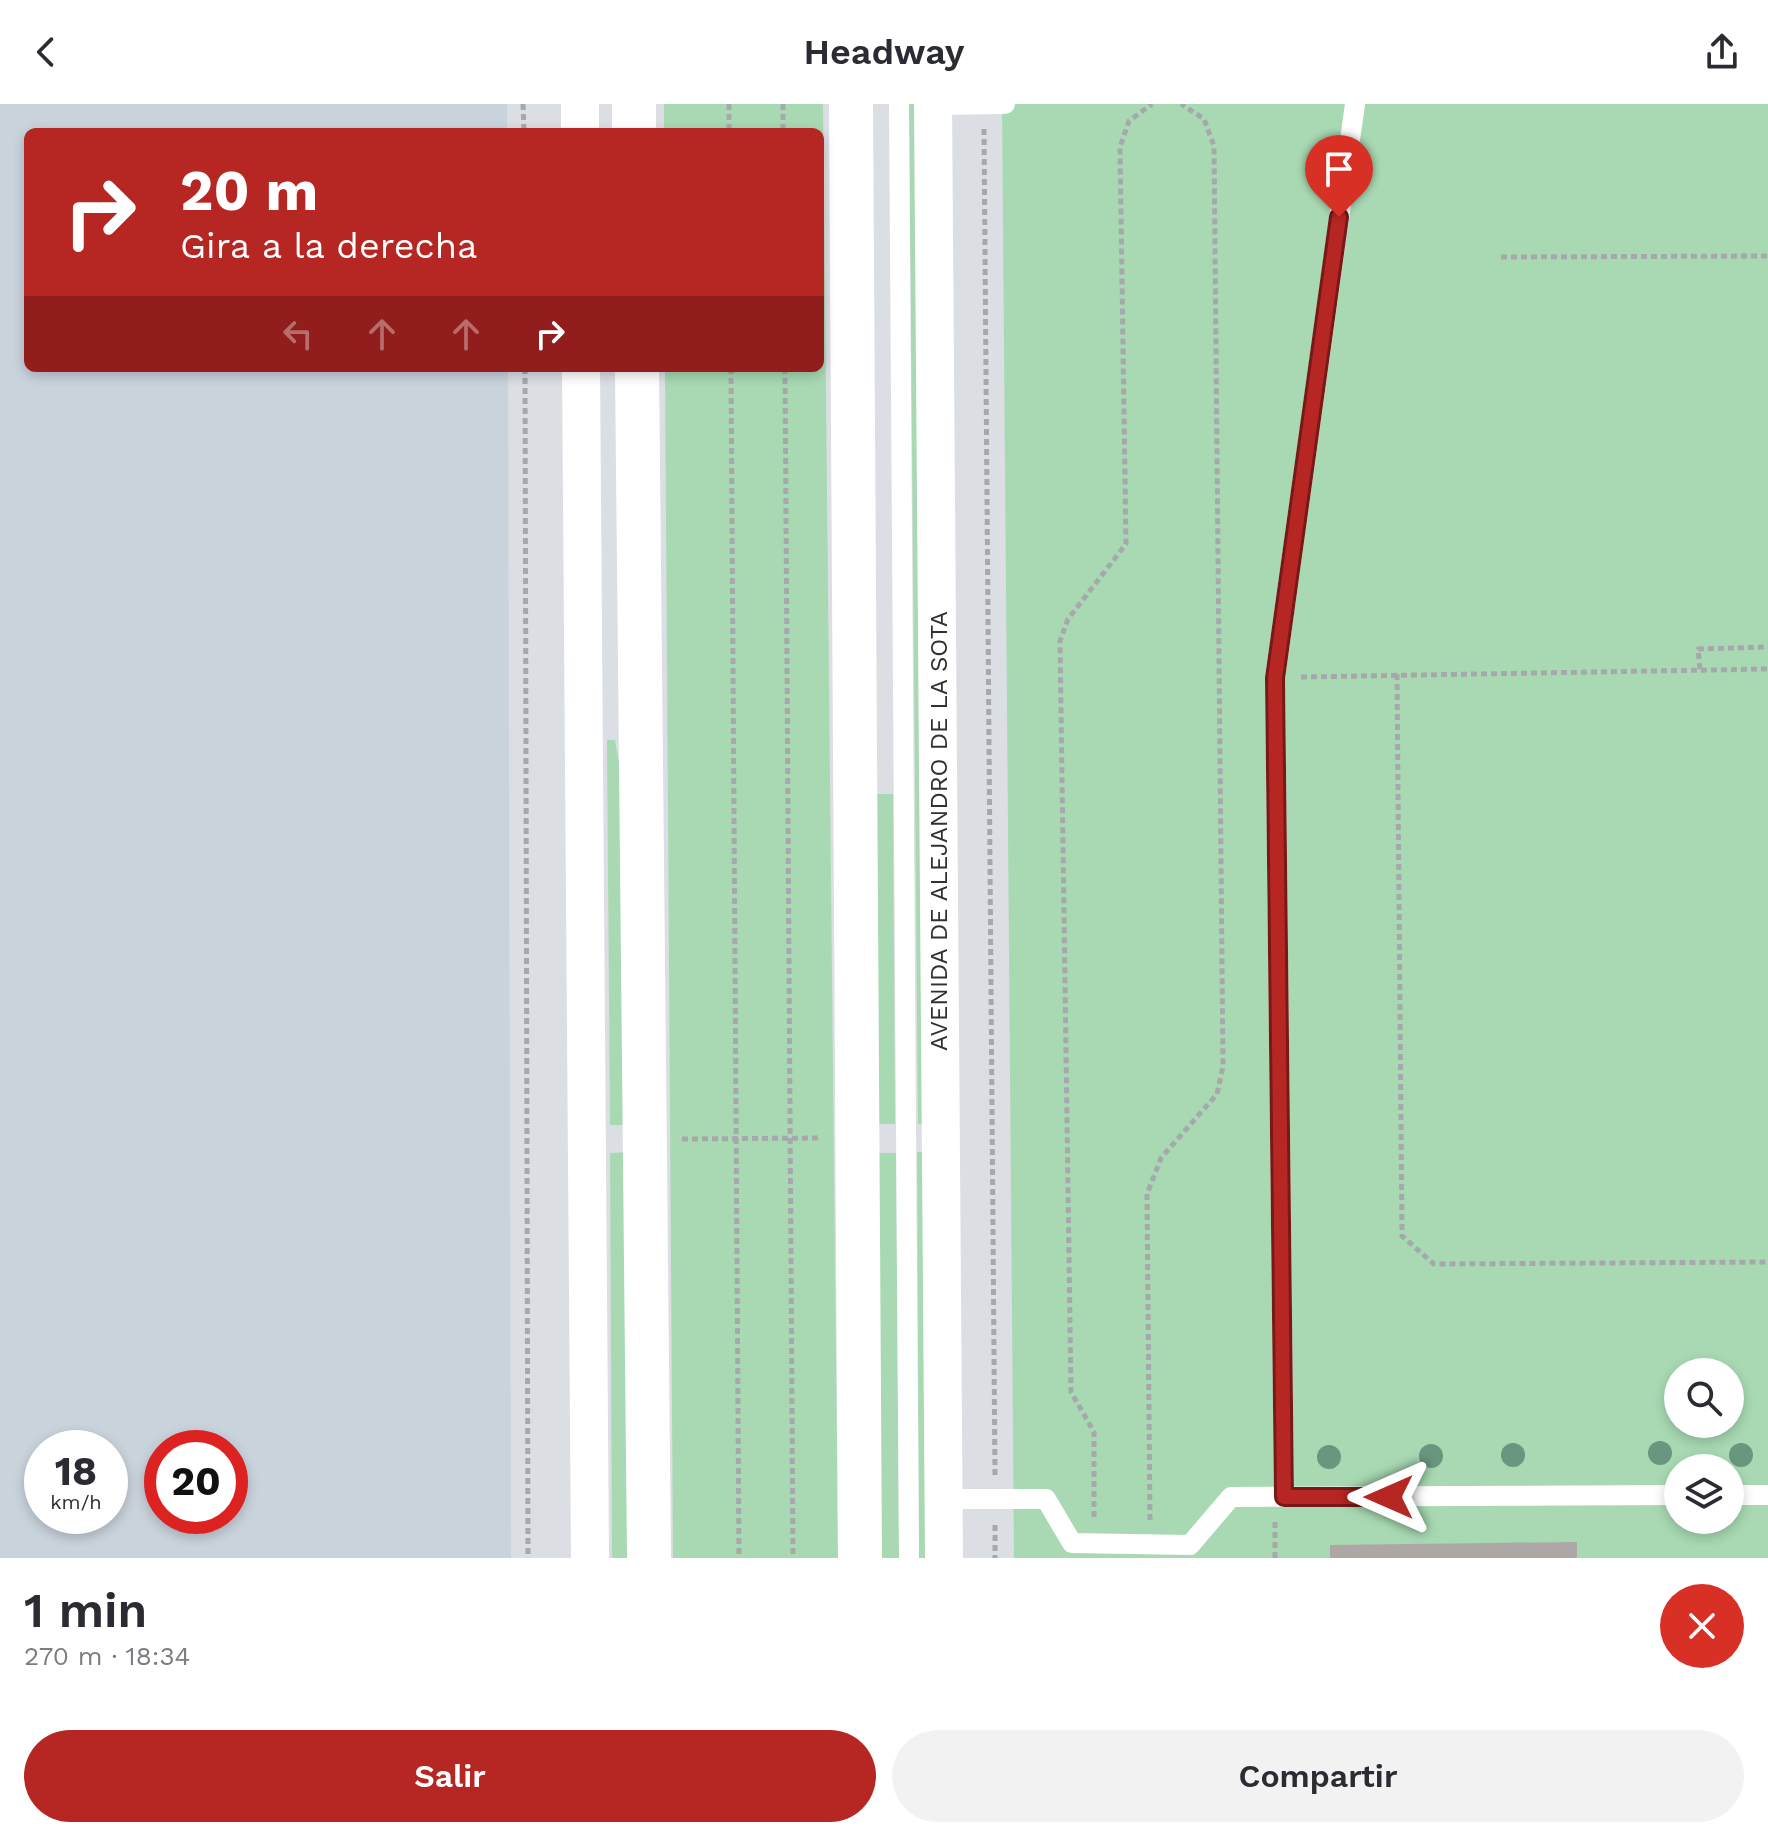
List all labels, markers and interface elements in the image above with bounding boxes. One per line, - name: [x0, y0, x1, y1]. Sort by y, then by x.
- icon: back: [24, 30, 68, 74]
- icon: share: [1700, 30, 1744, 74]
- text: Headway: [804, 31, 964, 73]
- pin: [1305, 135, 1373, 217]
- icon: arrive: [1317, 147, 1361, 191]
- text: 20 m: [180, 158, 318, 224]
- icon: right: [48, 160, 152, 264]
- text: Gira a la derecha: [180, 225, 477, 267]
- icon: left: [276, 312, 320, 356]
- icon: ahead: [360, 312, 404, 356]
- icon: ahead: [444, 312, 488, 356]
- icon: right: [528, 312, 572, 356]
- street label: AVENIDA DE ALEJANDRO DE LA SOTA: [925, 611, 953, 1051]
- map controls: [1664, 1358, 1744, 1534]
- button: search: [1664, 1358, 1744, 1438]
- speed limit sign: 20: [144, 1430, 248, 1534]
- text: 18: [55, 1448, 97, 1495]
- button: layers: [1664, 1454, 1744, 1534]
- position arrow: [1347, 1455, 1431, 1539]
- text: km/h: [50, 1490, 102, 1514]
- text: 1 min: [24, 1582, 147, 1639]
- button: close: [1660, 1584, 1744, 1668]
- text: 270 m · 18:34: [24, 1641, 191, 1671]
- button: Salir: [24, 1730, 876, 1822]
- button: Compartir: [892, 1730, 1744, 1822]

